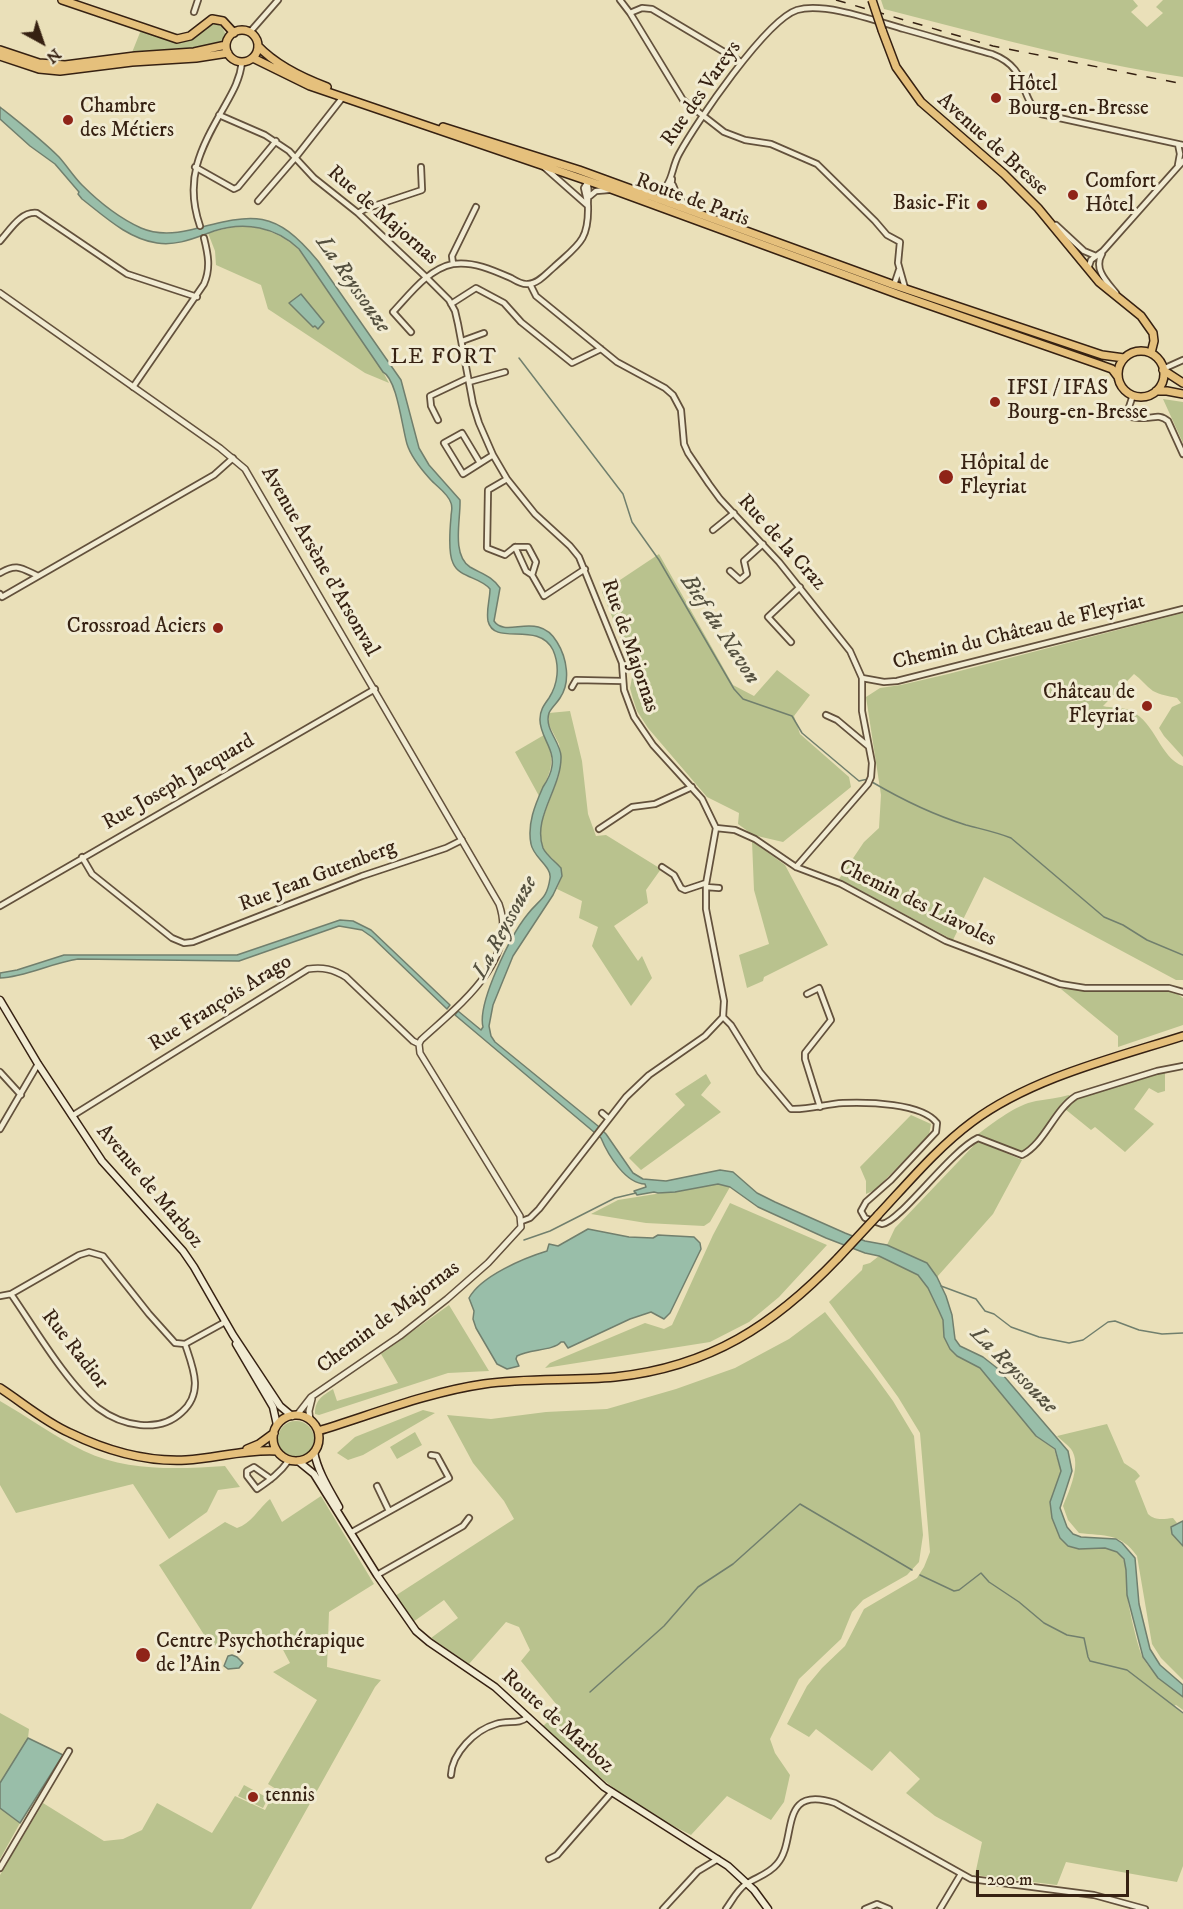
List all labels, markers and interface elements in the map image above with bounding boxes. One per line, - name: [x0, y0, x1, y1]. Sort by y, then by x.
- north arrow: [12, 12, 72, 72]
- street label: Rue des Vareys: [657, 37, 747, 151]
- text: N: [42, 44, 65, 68]
- place label: Hôtel Bourg-en-Bresse: [1008, 73, 1149, 123]
- street label: Avenue de Bresse: [931, 88, 1053, 202]
- marker: Hôtel Bourg-en-Bresse: [989, 91, 1003, 105]
- place label: Chambre des Métiers: [80, 95, 174, 145]
- marker: Chambre des Métiers: [61, 113, 75, 127]
- street label: Rue de Majornas: [321, 161, 443, 271]
- street label: Route de Paris: [632, 169, 752, 233]
- place label: Comfort Hôtel: [1085, 170, 1156, 220]
- marker: Comfort Hôtel: [1066, 188, 1080, 202]
- place label: Basic-Fit: [893, 192, 970, 218]
- marker: Basic-Fit: [975, 198, 989, 212]
- water label: La Reyssouze: [309, 231, 395, 339]
- district label: LE FORT: [391, 345, 497, 371]
- place label: IFSI / IFAS Bourg-en-Bresse: [1007, 377, 1148, 427]
- marker: IFSI / IFAS Bourg-en-Bresse: [988, 395, 1002, 409]
- place label: Hôpital de Fleyriat: [960, 452, 1049, 502]
- street label: Avenue Arsène d'Arsonval: [254, 463, 384, 661]
- marker: Hôpital de Fleyriat: [937, 468, 955, 486]
- street label: Rue de la Craz: [731, 490, 831, 596]
- water label: Bief du Navon: [674, 570, 764, 690]
- street label: Rue de Majornas: [594, 576, 664, 716]
- street label: Chemin du Château de Fleyriat: [890, 589, 1148, 677]
- place label: Crossroad Aciers: [67, 615, 206, 641]
- marker: Crossroad Aciers: [211, 621, 225, 635]
- place label: Château de Fleyriat: [1043, 681, 1135, 731]
- marker: Château de Fleyriat: [1140, 699, 1154, 713]
- street label: Rue Joseph Jacquard: [99, 729, 259, 837]
- street label: Rue Jean Gutenberg: [236, 835, 400, 919]
- street label: Chemin des Liavoles: [834, 855, 1000, 953]
- water label: La Reyssouze: [468, 872, 544, 984]
- street label: Rue François Arago: [145, 950, 297, 1058]
- street label: Avenue de Marboz: [90, 1120, 208, 1254]
- street label: Chemin de Majornas: [313, 1256, 465, 1380]
- street label: Rue Radior: [35, 1305, 113, 1395]
- water label: La Reyssouze: [964, 1322, 1062, 1420]
- place label: Centre Psychothérapique de l'Ain: [156, 1630, 365, 1680]
- marker: Centre Psychothérapique de l'Ain: [134, 1646, 152, 1664]
- street label: Route de Marboz: [495, 1665, 619, 1779]
- place label: tennis: [265, 1784, 315, 1810]
- marker: tennis: [246, 1790, 260, 1804]
- scale bar: [979, 1858, 1132, 1896]
- text: 200 m: [987, 1869, 1033, 1891]

